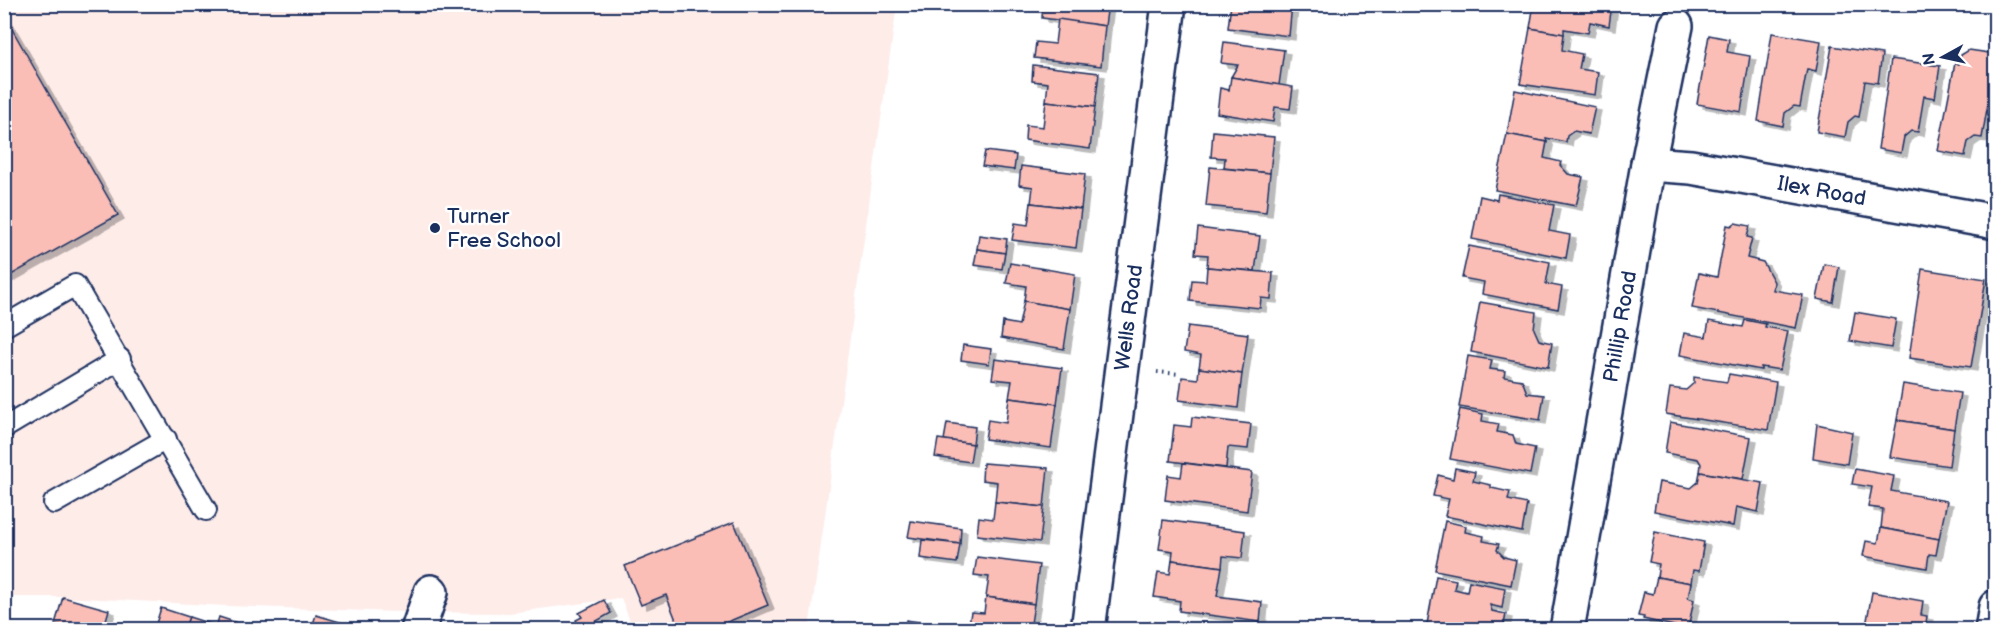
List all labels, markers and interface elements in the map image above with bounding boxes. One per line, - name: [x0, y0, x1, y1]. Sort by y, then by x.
- north arrow: [1913, 27, 1973, 87]
- text: N: [1919, 52, 1940, 66]
- street label: Ilex Road: [1775, 171, 1868, 211]
- place label: Turner Free School: [447, 204, 561, 253]
- marker: Turner Free School: [428, 221, 442, 235]
- street label: Wells Road: [1110, 263, 1148, 372]
- street label: Phillip Road: [1598, 269, 1642, 384]

